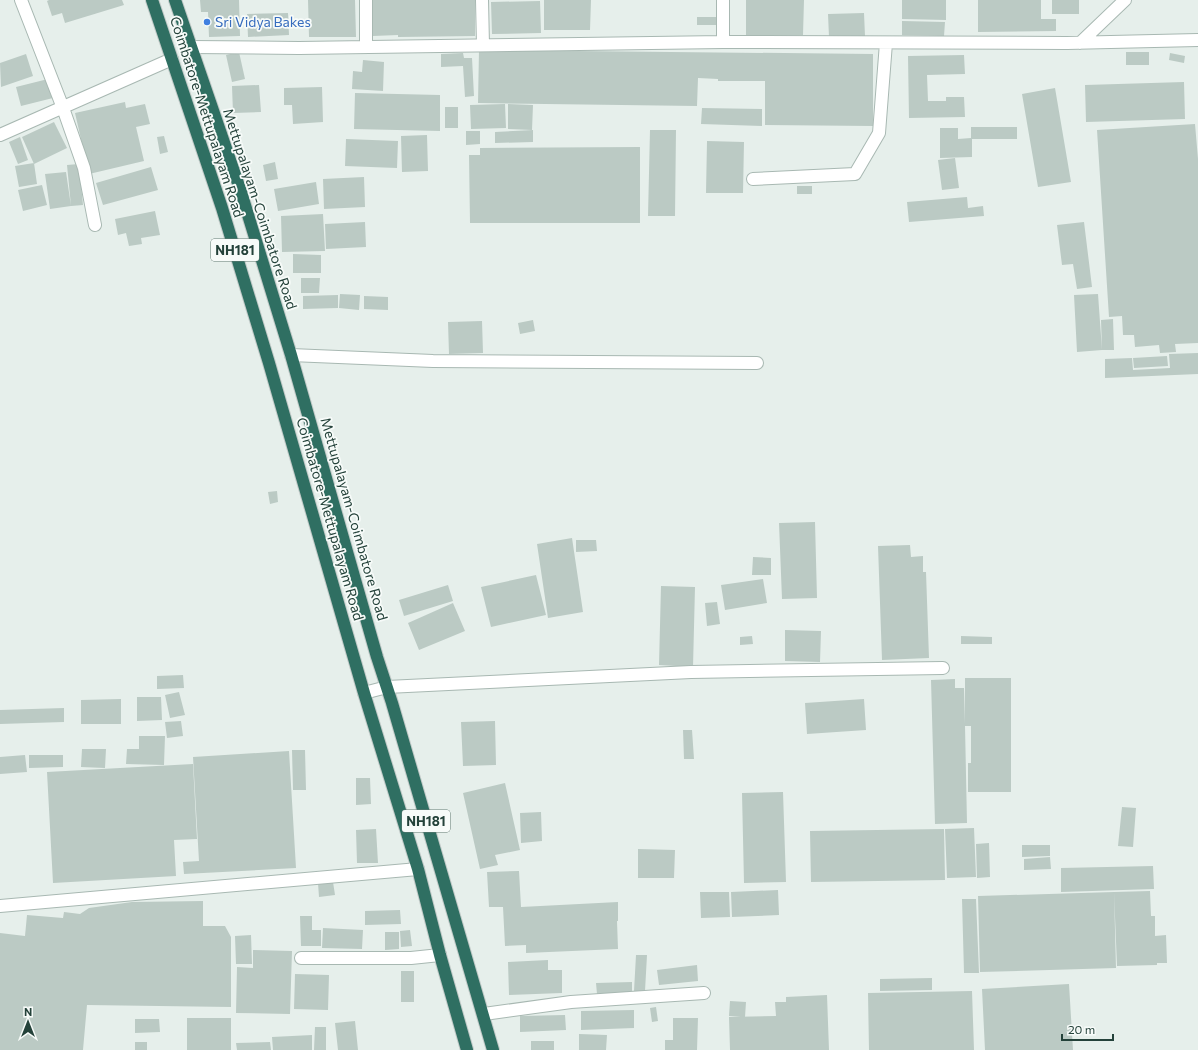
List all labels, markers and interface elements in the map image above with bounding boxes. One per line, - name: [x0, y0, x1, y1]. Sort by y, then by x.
- place label: Sri Vidya Bakes: [215, 13, 311, 30]
- street label: Coimbatore-Mettupalayam Road: [167, 14, 248, 219]
- marker: Sri Vidya Bakes: [202, 17, 212, 27]
- street label: Mettupalayam-Coimbatore Road: [220, 106, 301, 311]
- road number: NH181: [211, 239, 259, 261]
- street label: Coimbatore-Mettupalayam Road: [293, 415, 368, 622]
- street label: Mettupalayam-Coimbatore Road: [317, 415, 392, 622]
- road number: NH181: [402, 810, 450, 832]
- north arrow: [8, 1002, 48, 1042]
- text: N: [24, 1005, 32, 1018]
- scale bar: [1062, 1016, 1113, 1042]
- text: 20 m: [1068, 1022, 1095, 1036]

